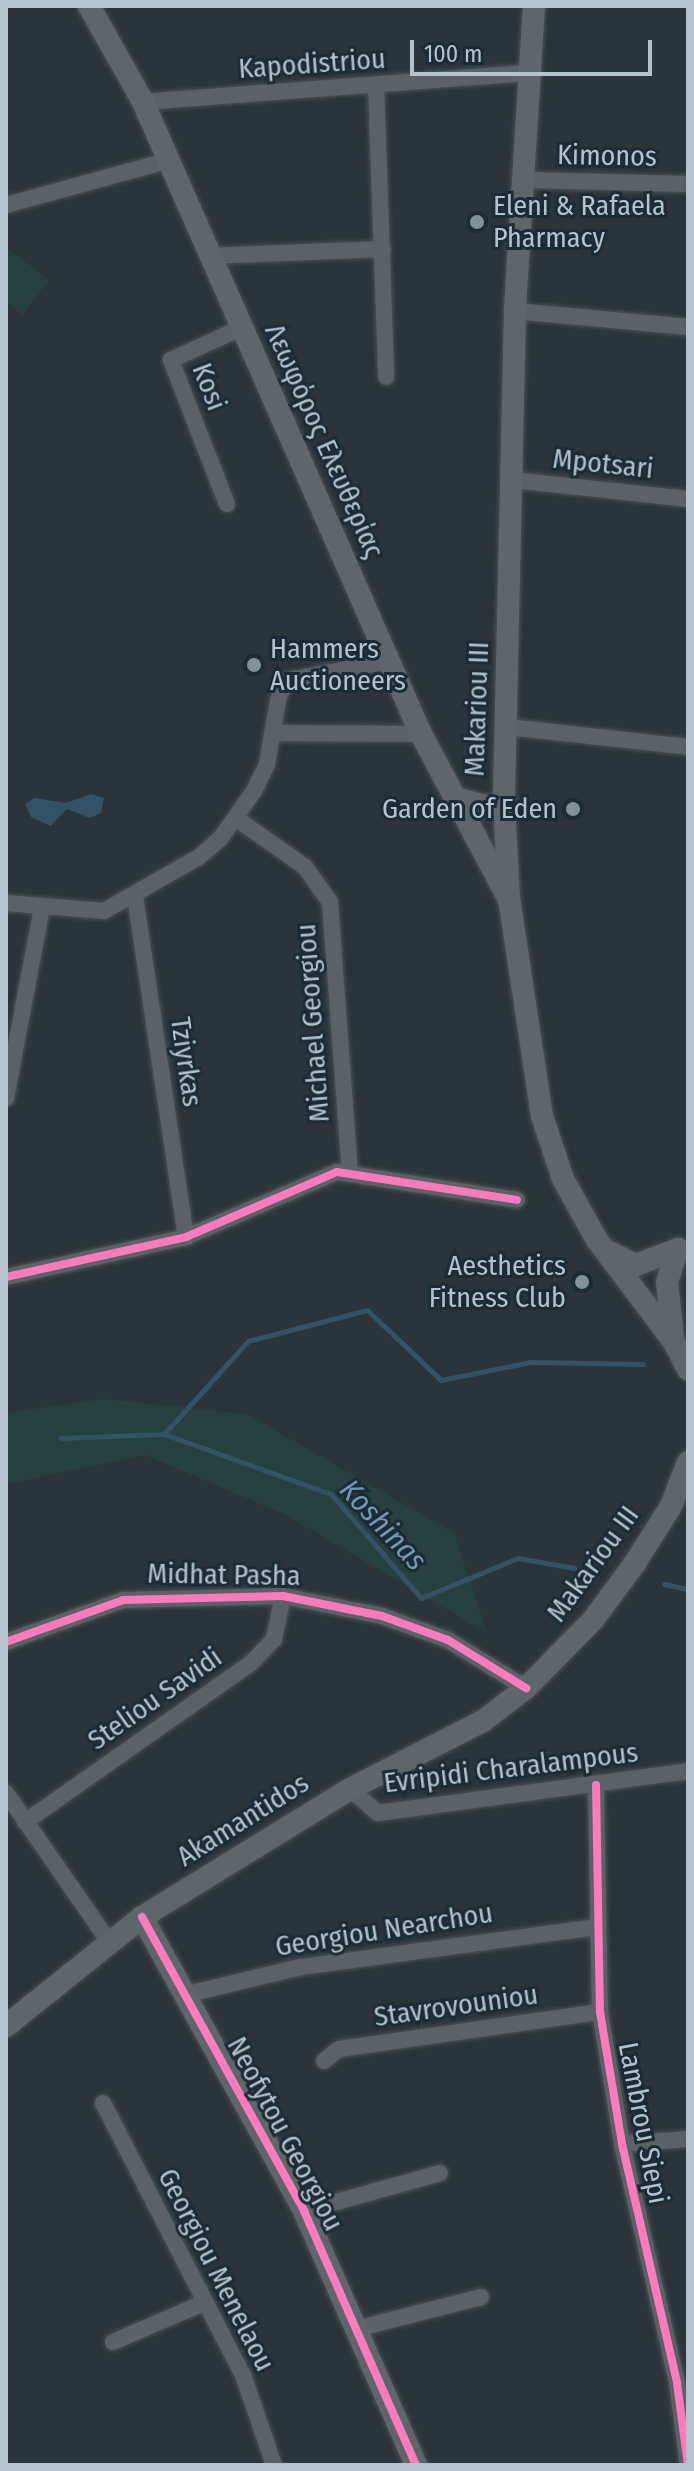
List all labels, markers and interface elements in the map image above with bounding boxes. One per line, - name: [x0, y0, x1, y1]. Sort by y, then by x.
- scale bar: [414, 24, 656, 74]
- text: 100 m: [424, 40, 482, 68]
- street label: Kapodistriou: [237, 42, 387, 86]
- street label: Kimonos: [557, 138, 657, 174]
- place label: Eleni & Rafaela Pharmacy: [493, 189, 666, 255]
- marker: Eleni & Rafaela Pharmacy: [468, 213, 486, 231]
- street label: Λεωφόρος Ελευθερίας: [257, 319, 391, 563]
- street label: Kosi: [185, 358, 233, 416]
- street label: Mpotsari: [551, 442, 655, 486]
- place label: Hammers Auctioneers: [270, 632, 406, 698]
- street label: Makariou III: [458, 641, 496, 777]
- marker: Hammers Auctioneers: [245, 656, 263, 674]
- place label: Garden of Eden: [382, 792, 557, 826]
- marker: Garden of Eden: [564, 800, 582, 818]
- street label: Michael Georgiou: [289, 923, 337, 1123]
- street label: Tziyrkas: [163, 1015, 209, 1109]
- place label: Aesthetics Fitness Club: [429, 1249, 566, 1315]
- marker: Aesthetics Fitness Club: [573, 1273, 591, 1291]
- water label: Koshinas: [332, 1472, 434, 1578]
- street label: Makariou III: [540, 1500, 646, 1628]
- street label: Midhat Pasha: [147, 1557, 301, 1593]
- street label: Steliou Savidi: [82, 1641, 228, 1757]
- street label: Evripidi Charalampous: [382, 1736, 640, 1800]
- street label: Akamantidos: [171, 1766, 315, 1874]
- street label: Georgiou Nearchou: [273, 1896, 495, 1964]
- street label: Stavrovouniou: [372, 1978, 540, 2034]
- street label: Neofytou Georgiou: [220, 2031, 350, 2237]
- street label: Lambrou Siepi: [611, 2039, 675, 2207]
- street label: Georgiou Menelaou: [150, 2163, 282, 2377]

